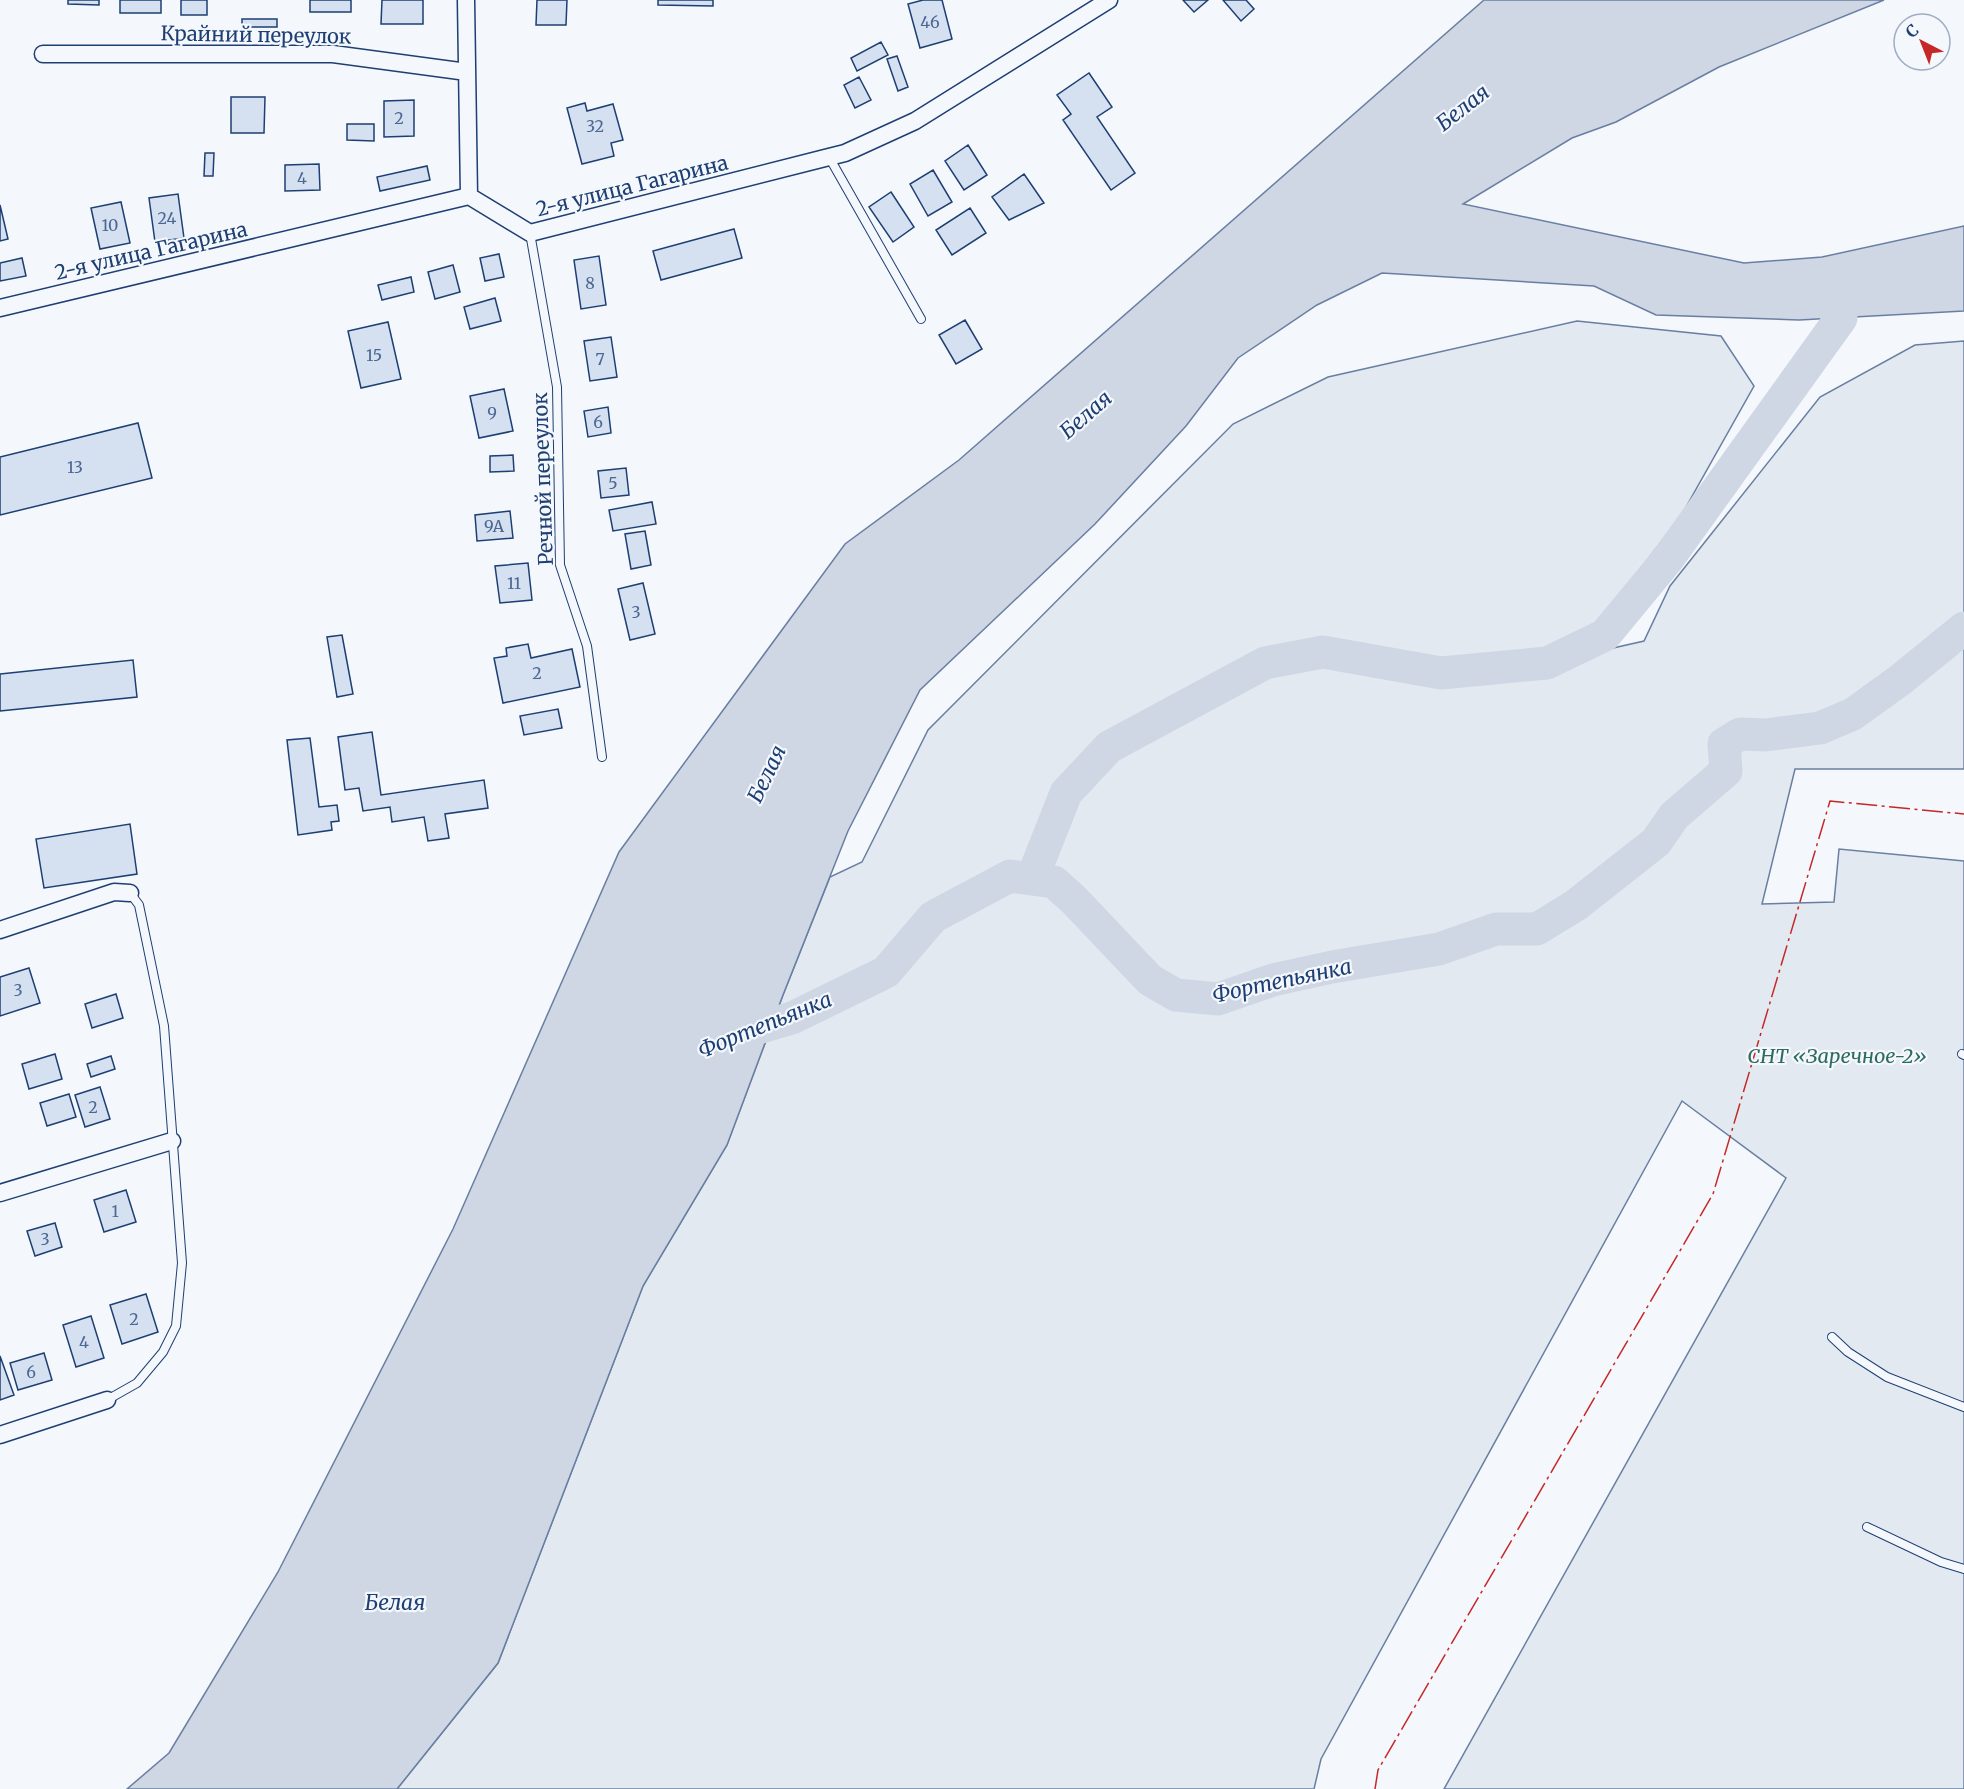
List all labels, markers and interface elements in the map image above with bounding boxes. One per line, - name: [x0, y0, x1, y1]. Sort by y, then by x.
- house number: 46: [920, 12, 940, 32]
- north arrow: [1892, 12, 1952, 72]
- street label: Крайний переулок: [160, 20, 352, 49]
- text: С: [1901, 20, 1923, 42]
- water label: Белая: [1431, 78, 1495, 137]
- house number: 2: [394, 108, 404, 128]
- house number: 32: [586, 116, 604, 136]
- street label: 2-я улица Гагарина: [533, 150, 731, 221]
- house number: 4: [297, 168, 307, 188]
- house number: 24: [158, 208, 177, 228]
- house number: 10: [102, 215, 118, 235]
- street label: 2-я улица Гагарина: [52, 216, 250, 285]
- house number: 8: [585, 273, 595, 293]
- house number: 15: [366, 345, 382, 365]
- house number: 7: [595, 349, 605, 369]
- water label: Белая: [1054, 385, 1117, 445]
- street label: Речной переулок: [527, 392, 558, 566]
- house number: 9: [487, 403, 497, 423]
- house number: 6: [593, 412, 603, 432]
- house number: 13: [67, 457, 83, 477]
- house number: 5: [608, 473, 618, 493]
- house number: 9А: [484, 516, 505, 536]
- house number: 11: [507, 573, 521, 593]
- house number: 3: [631, 602, 641, 622]
- house number: 2: [532, 663, 542, 683]
- water label: Белая: [741, 741, 792, 807]
- water label: Фортепьянка: [1210, 953, 1354, 1008]
- house number: 3: [13, 980, 23, 1000]
- water label: Фортепьянка: [694, 985, 836, 1064]
- park label: СНТ «Заречное-2»: [1747, 1043, 1927, 1068]
- house number: 2: [88, 1097, 98, 1117]
- house number: 1: [111, 1201, 119, 1221]
- house number: 3: [40, 1229, 50, 1249]
- house number: 2: [129, 1309, 139, 1329]
- house number: 4: [79, 1332, 89, 1352]
- house number: 6: [26, 1362, 36, 1382]
- water label: Белая: [365, 1589, 425, 1616]

